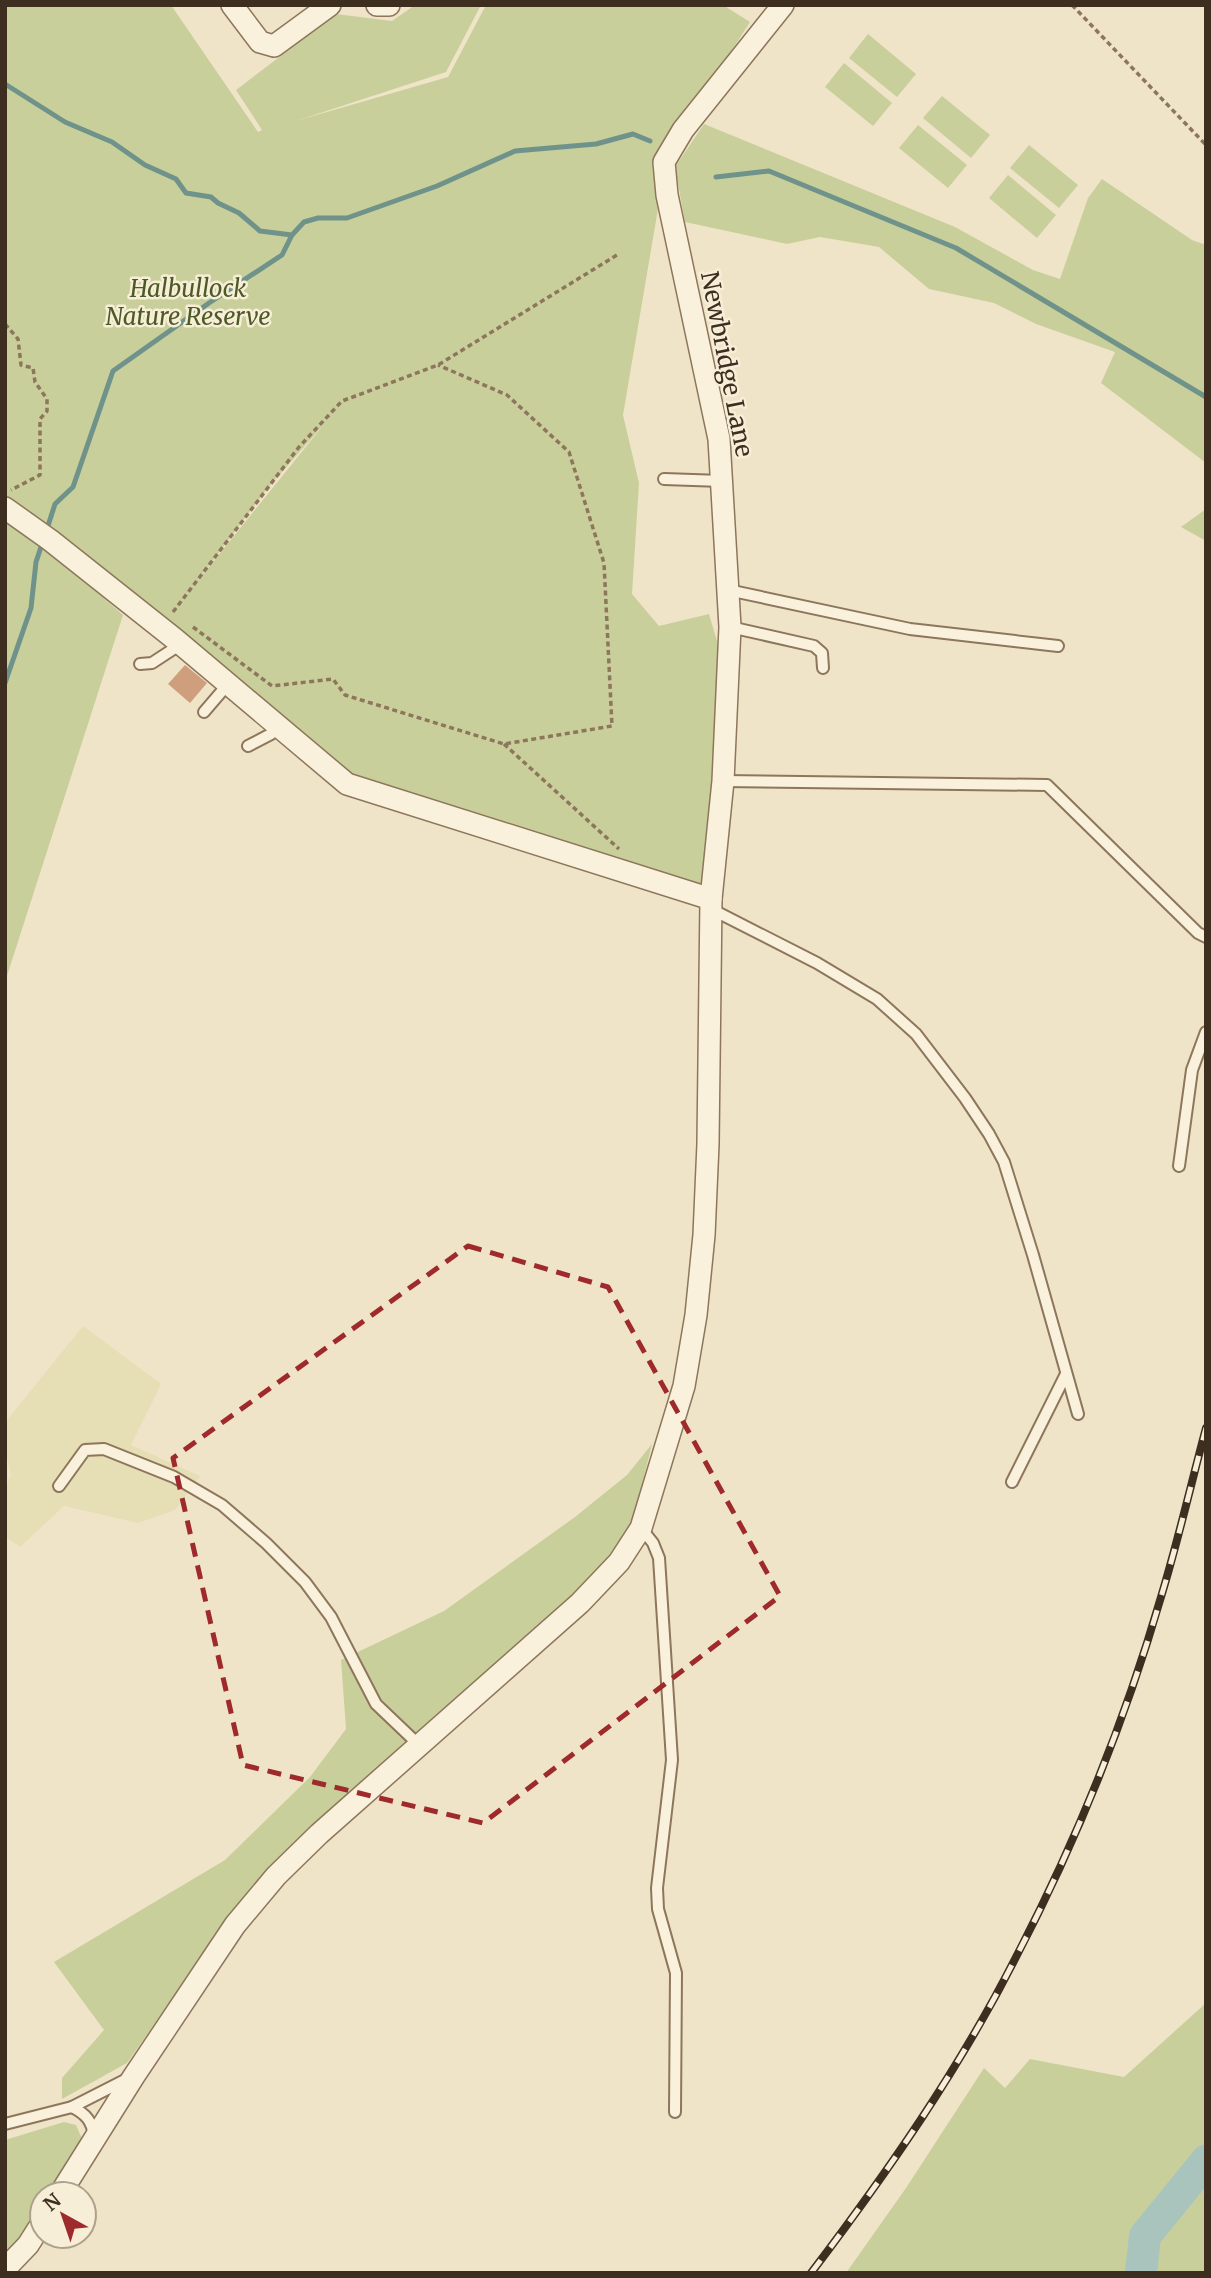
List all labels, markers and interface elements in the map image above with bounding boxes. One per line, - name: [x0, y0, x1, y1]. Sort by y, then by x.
- street label: Newbridge Lane: [694, 269, 760, 459]
- park label: Halbullock Nature Reserve: [106, 273, 270, 332]
- north arrow: [28, 2180, 98, 2250]
- text: N: [39, 2188, 66, 2216]

